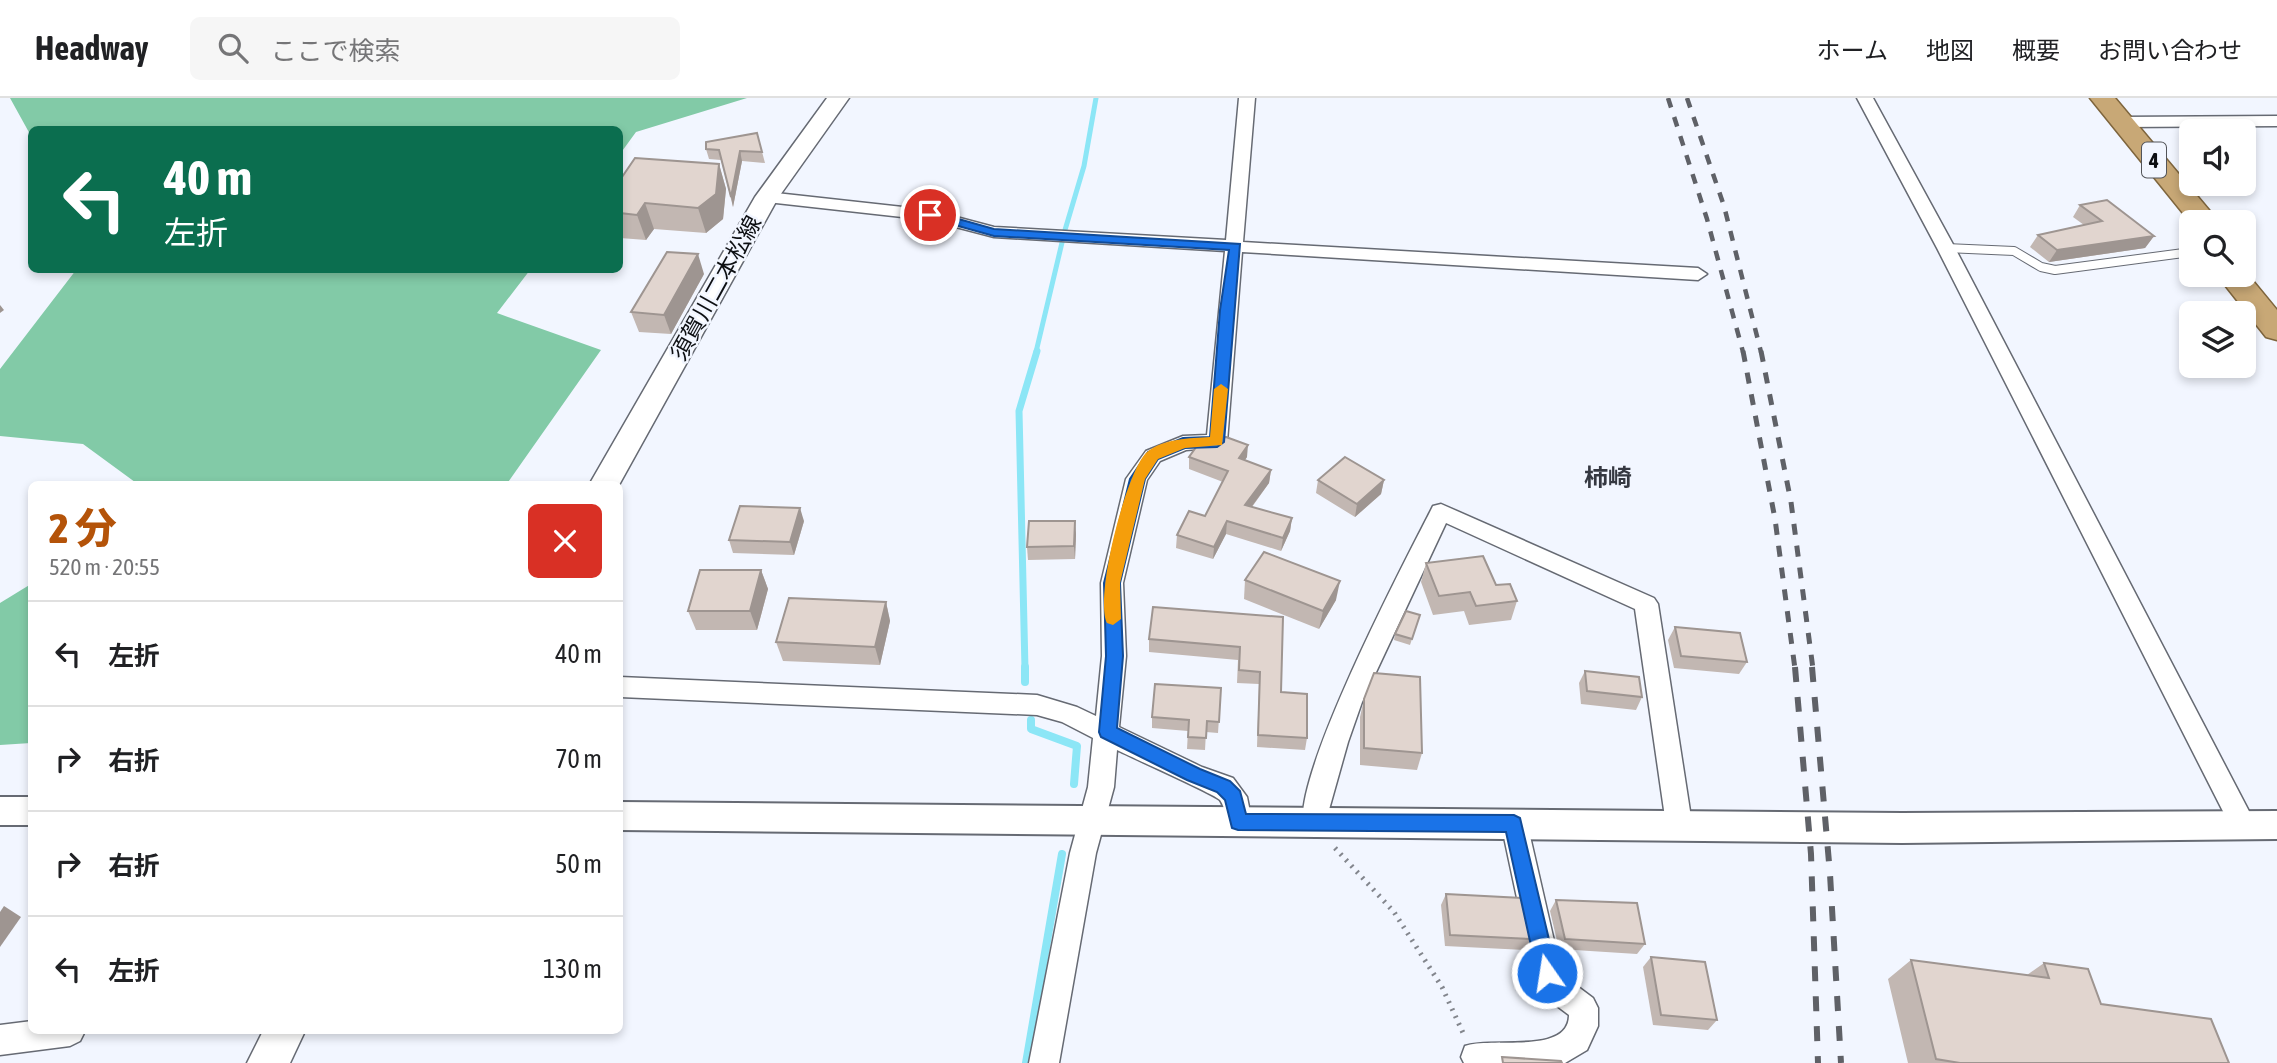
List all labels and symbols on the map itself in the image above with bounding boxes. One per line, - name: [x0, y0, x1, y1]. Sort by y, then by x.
- road number: 4: [2142, 142, 2166, 178]
- pin: [900, 185, 960, 245]
- street label: 須賀川二本松線: [666, 211, 766, 365]
- district label: 柿崎: [1584, 464, 1632, 491]
- position arrow: [1510, 936, 1584, 1010]

